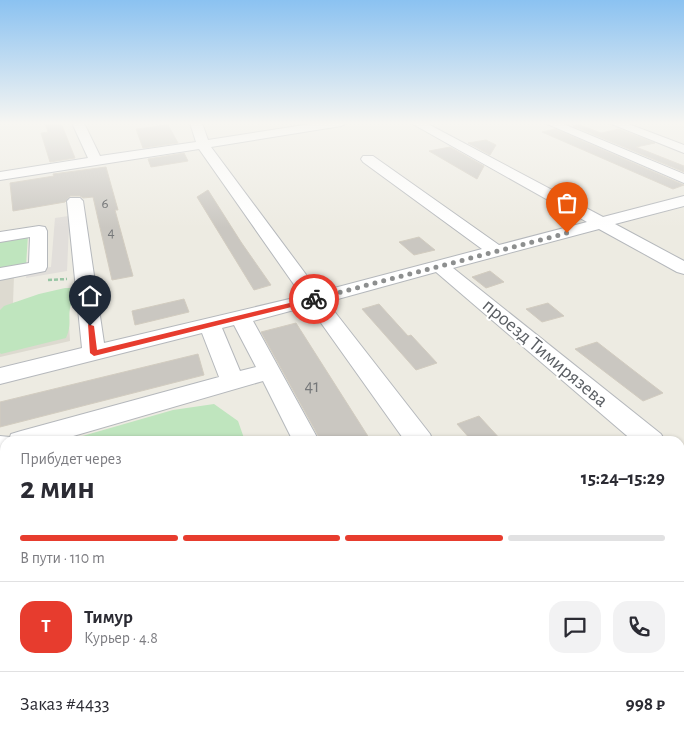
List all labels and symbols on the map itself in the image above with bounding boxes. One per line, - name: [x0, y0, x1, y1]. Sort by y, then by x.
- pin: [546, 182, 588, 233]
- house number: 6: [101, 196, 109, 211]
- house number: 4: [107, 225, 115, 240]
- courier: [289, 274, 339, 324]
- pin: [69, 275, 111, 326]
- street label: проезд Тимирязева: [479, 295, 611, 411]
- house number: 41: [305, 378, 319, 396]

